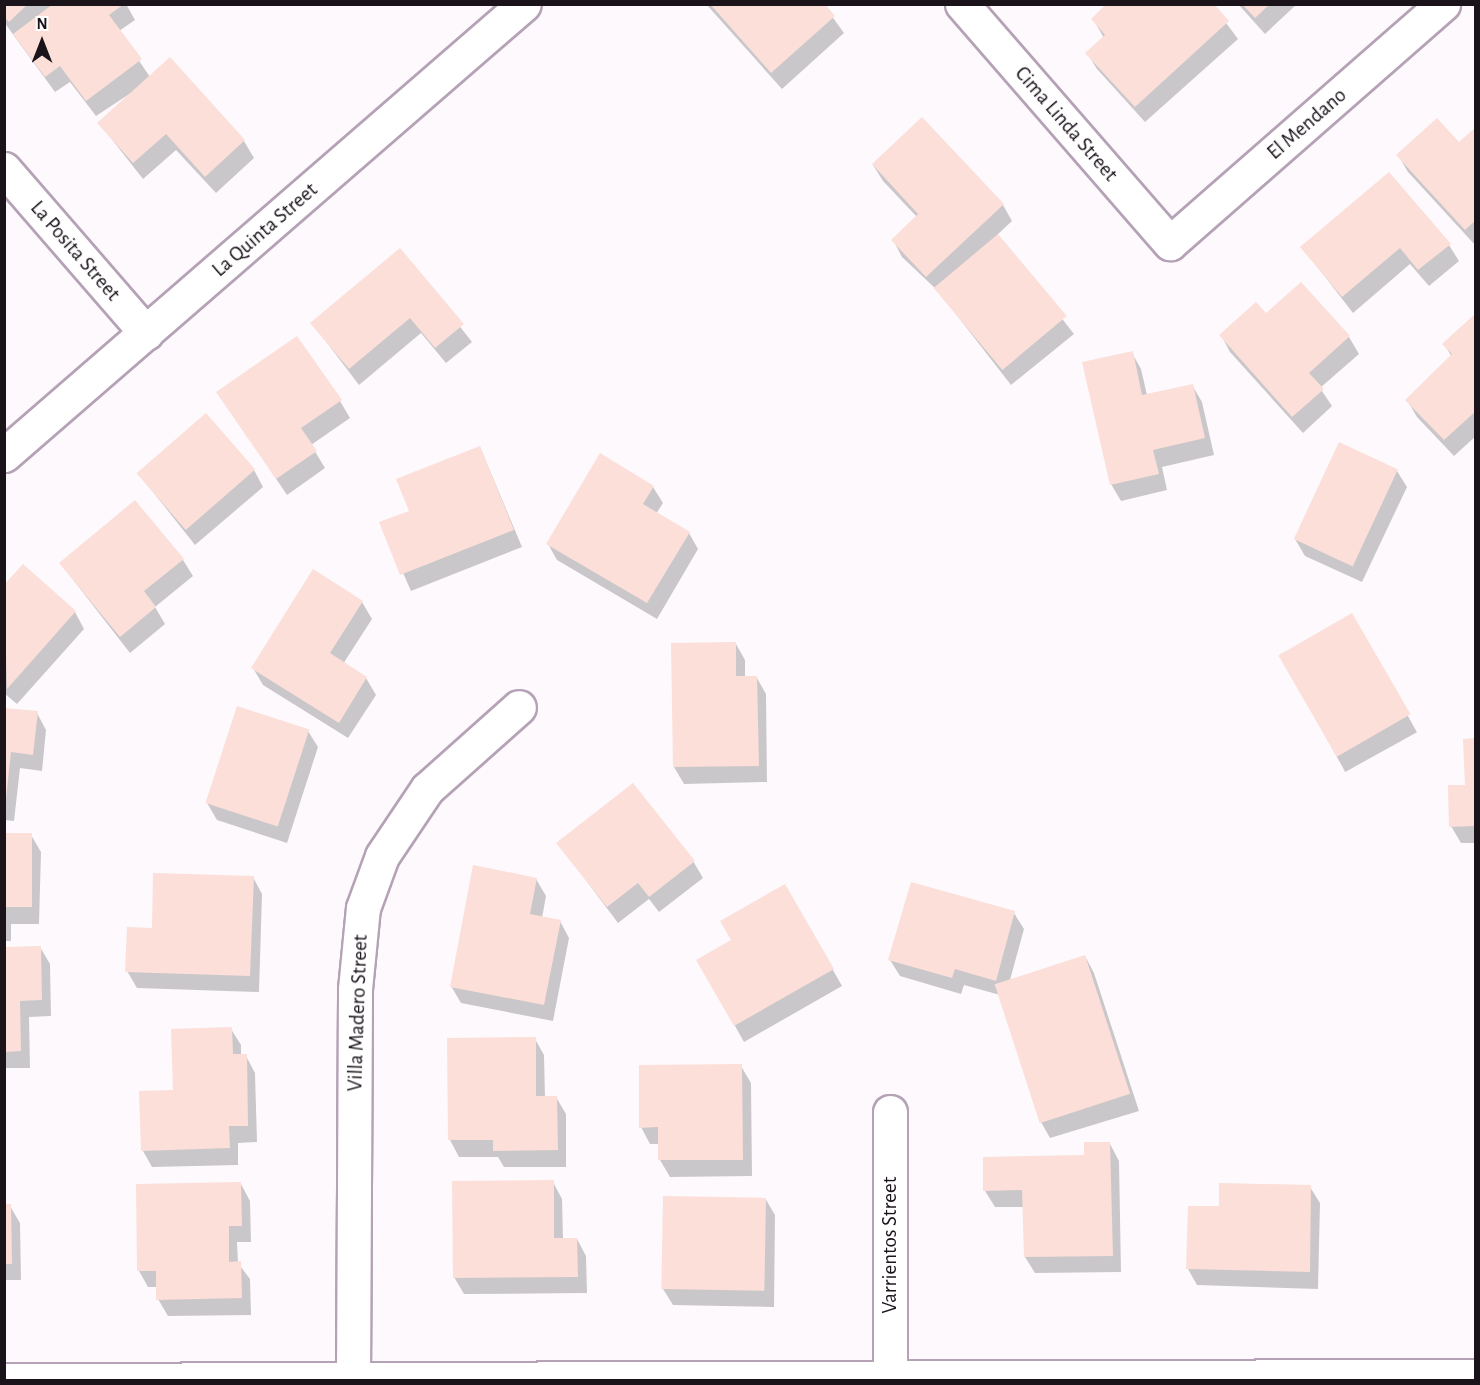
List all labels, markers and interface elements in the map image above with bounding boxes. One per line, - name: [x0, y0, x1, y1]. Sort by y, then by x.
- north arrow: [12, 12, 72, 72]
- text: N: [36, 16, 48, 32]
- street label: Cima Linda Street: [1009, 61, 1123, 187]
- street label: El Mendano: [1262, 83, 1352, 165]
- street label: La Quinta Street: [207, 177, 323, 283]
- street label: La Posita Street: [25, 196, 125, 306]
- street label: Villa Madero Street: [343, 934, 373, 1092]
- street label: Varrientos Street: [877, 1177, 903, 1313]

